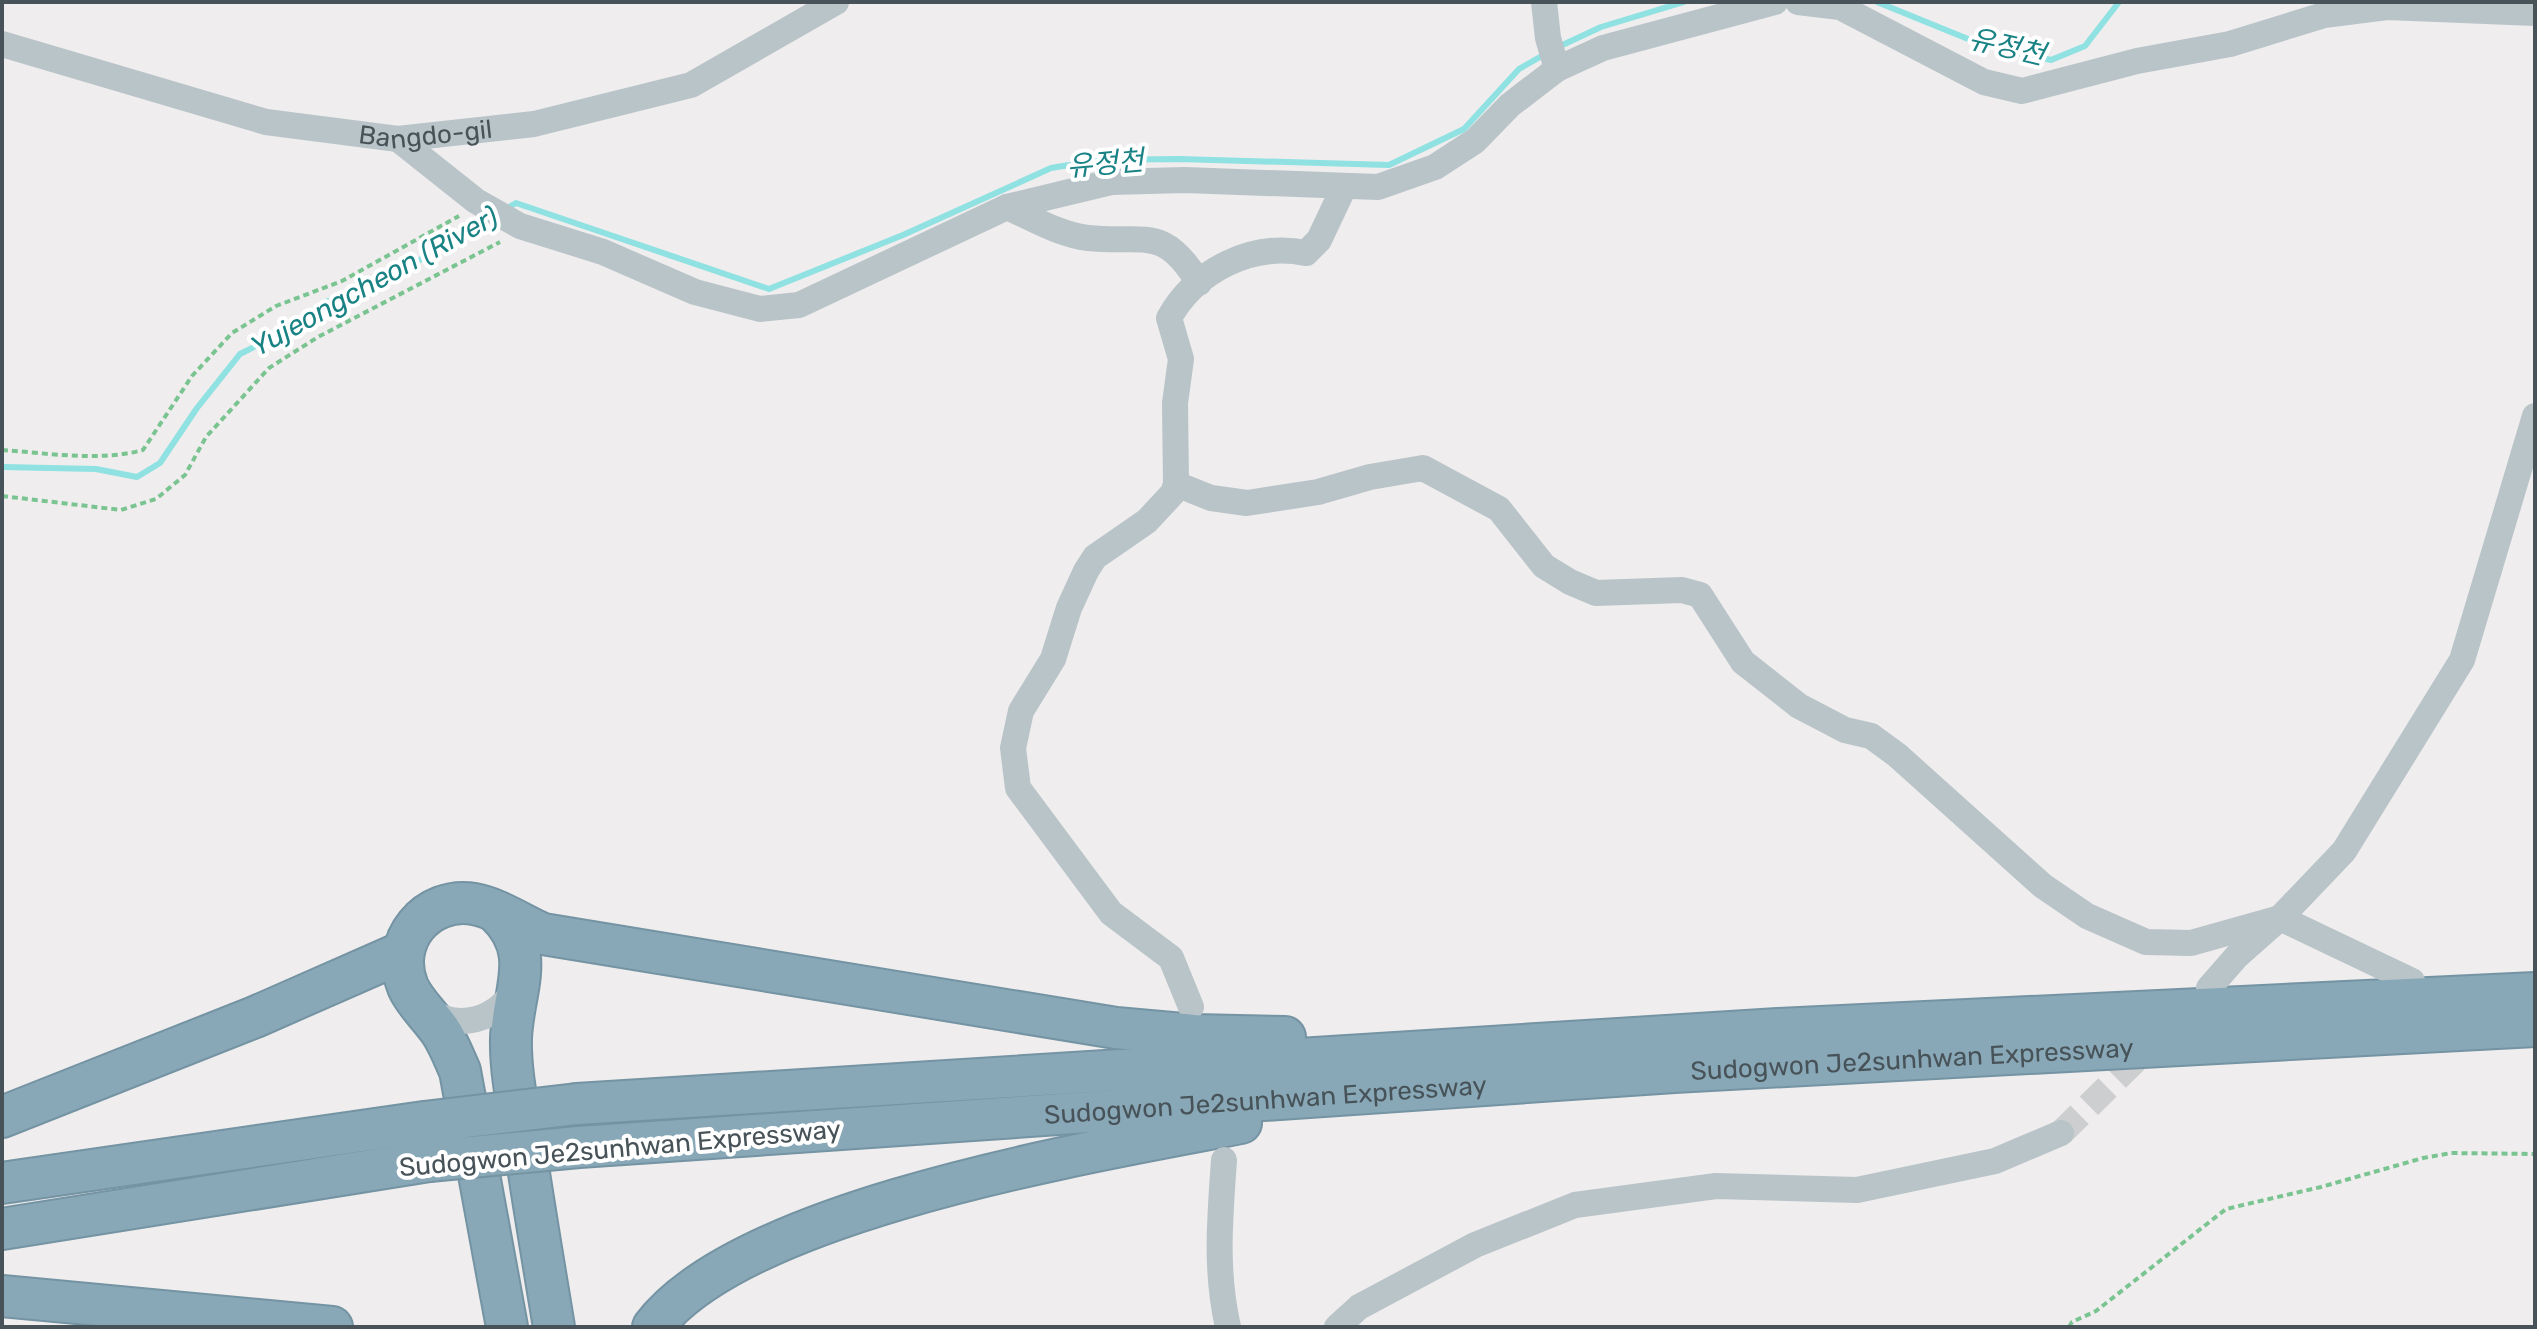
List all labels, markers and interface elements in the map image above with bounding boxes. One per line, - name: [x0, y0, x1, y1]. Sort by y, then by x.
- water label: 유정천: [1966, 22, 2051, 72]
- street label: Bangdo-gil: [357, 114, 494, 156]
- water label: 유정천: [1065, 143, 1148, 183]
- water label: Yujeongcheon (River): [245, 200, 504, 363]
- street label: Sudogwon Je2sunhwan Expressway: [1690, 1032, 2134, 1087]
- street label: Sudogwon Je2sunhwan Expressway: [1043, 1070, 1488, 1131]
- street label: Sudogwon Je2sunhwan Expressway: [398, 1114, 842, 1183]

